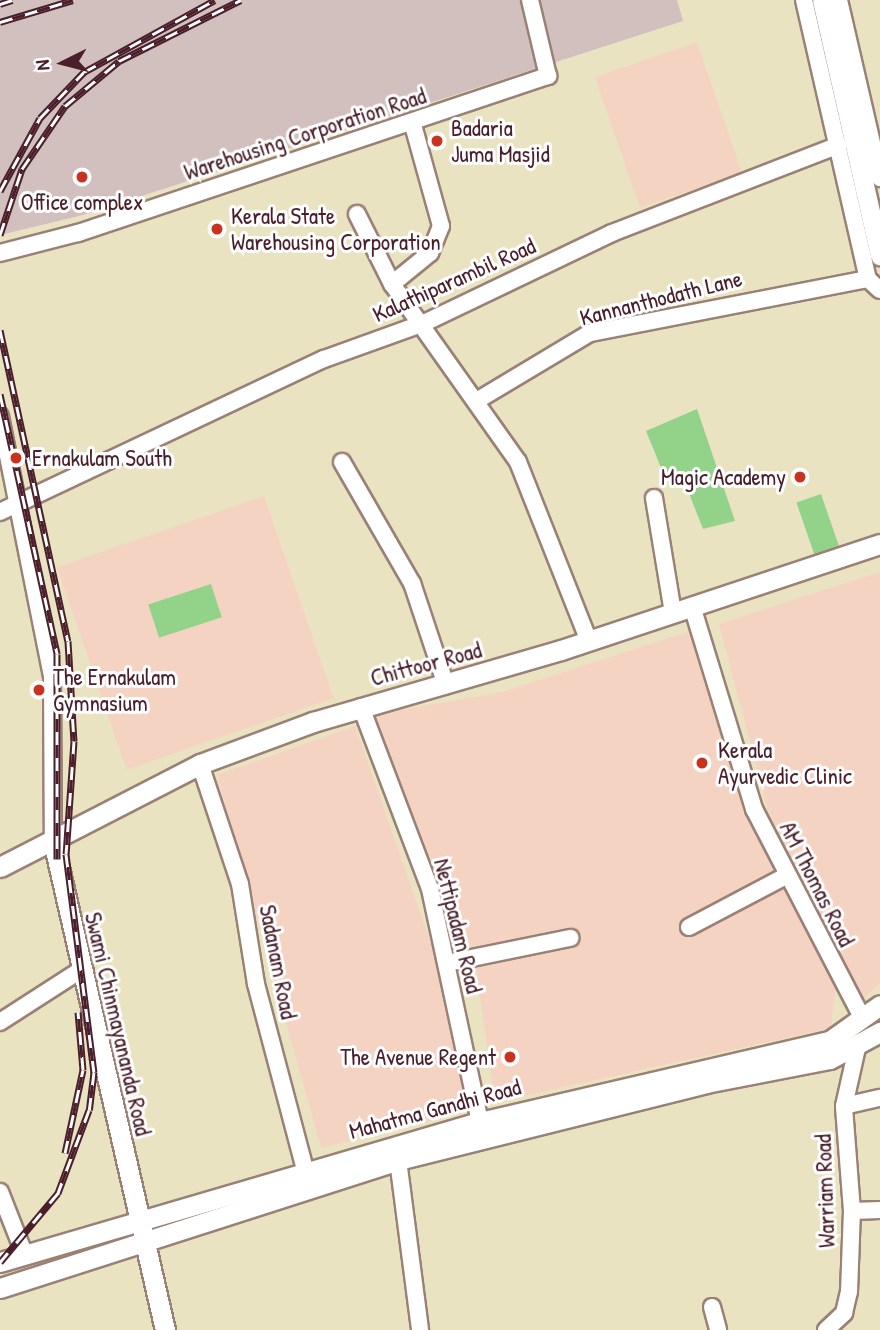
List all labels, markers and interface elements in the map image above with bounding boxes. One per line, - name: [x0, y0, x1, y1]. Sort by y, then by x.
- north arrow: [28, 28, 98, 98]
- text: N: [29, 59, 56, 72]
- street label: Warehousing Corporation Road: [181, 82, 429, 186]
- place label: Badaria Juma Masjid: [451, 114, 550, 168]
- marker: Badaria Juma Masjid: [429, 133, 445, 149]
- marker: Office complex: [74, 169, 90, 185]
- place label: Office complex: [21, 188, 143, 216]
- place label: Kerala State Warehousing Corporation: [231, 202, 441, 256]
- marker: Kerala State Warehousing Corporation: [209, 221, 225, 237]
- street label: Kalathiparambil Road: [368, 232, 540, 328]
- street label: Kannanthodath Lane: [577, 265, 745, 331]
- place label: Ernakulam South: [32, 444, 172, 472]
- marker: Ernakulam South: [6, 448, 26, 468]
- place label: Magic Academy: [661, 463, 786, 491]
- marker: Magic Academy: [792, 469, 808, 485]
- street label: Chittoor Road: [368, 636, 484, 692]
- place label: The Ernakulam Gymnasium: [53, 663, 176, 717]
- marker: The Ernakulam Gymnasium: [31, 682, 47, 698]
- place label: Kerala Ayurvedic Clinic: [718, 736, 852, 790]
- marker: Kerala Ayurvedic Clinic: [692, 753, 712, 773]
- street label: AM Thomas Road: [774, 817, 860, 951]
- street label: Nettipadam Road: [428, 856, 488, 996]
- street label: Sadanam Road: [253, 903, 303, 1021]
- street label: Swami Chinmayananda Road: [79, 910, 157, 1138]
- place label: The Avenue Regent: [340, 1043, 496, 1071]
- marker: The Avenue Regent: [502, 1049, 518, 1065]
- street label: Mahatma Gandhi Road: [346, 1073, 524, 1145]
- street label: Warriam Road: [809, 1134, 841, 1248]

